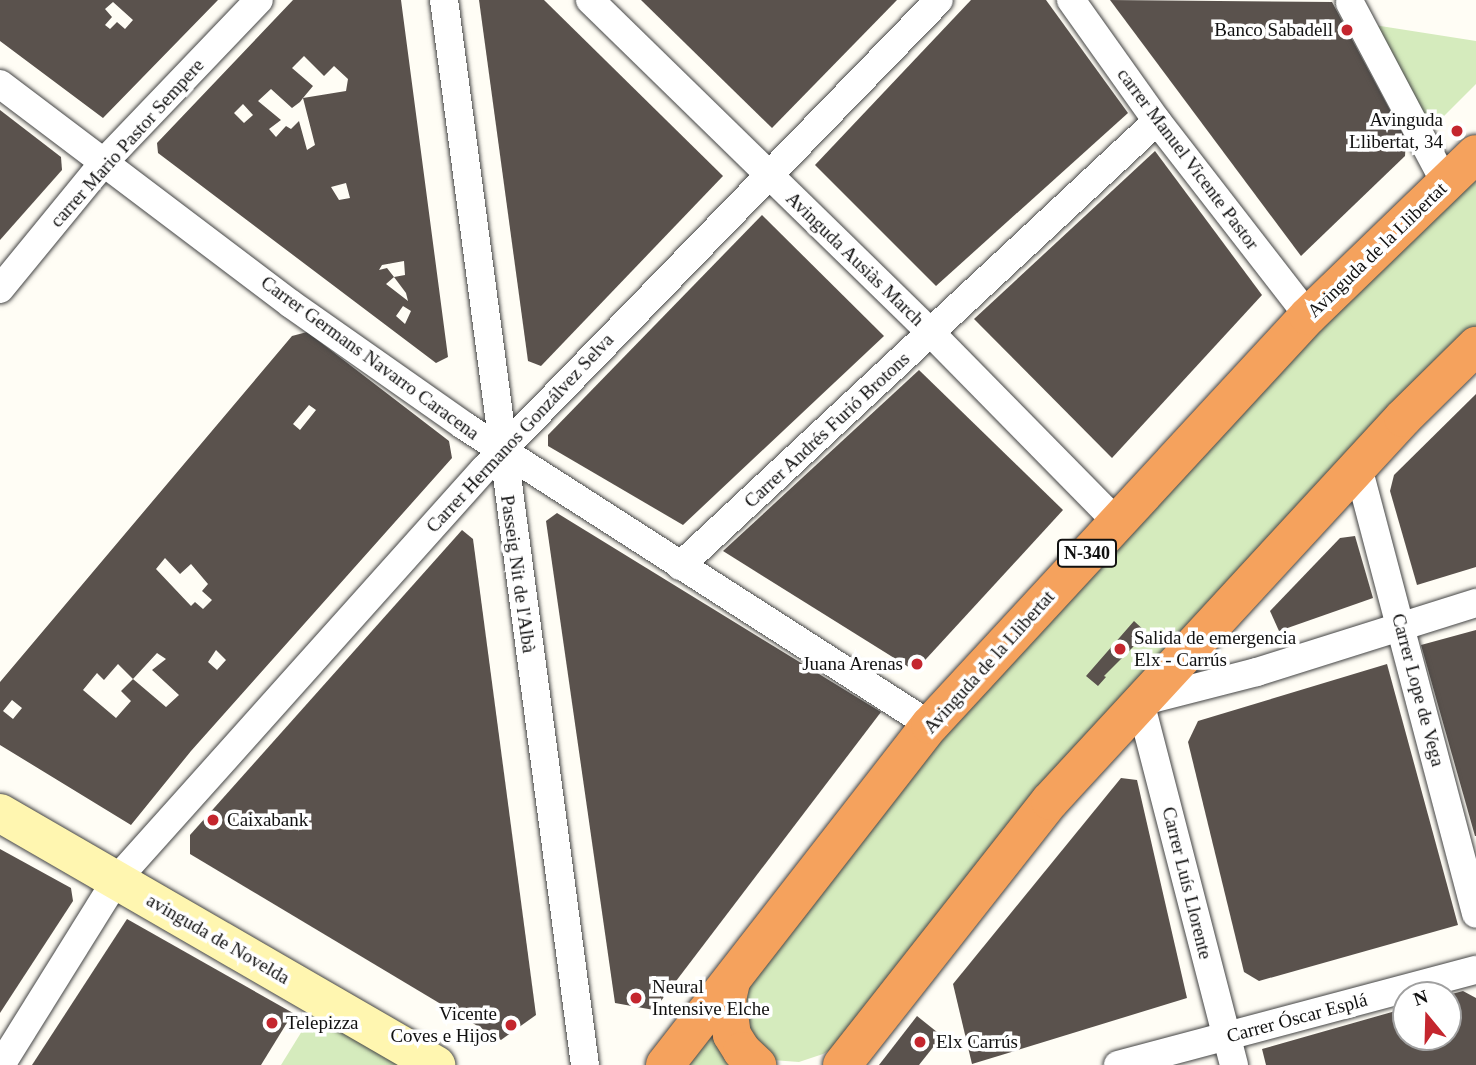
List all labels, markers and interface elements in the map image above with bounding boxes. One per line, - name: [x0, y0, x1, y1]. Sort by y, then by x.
- place label: Banco Sabadell: [1214, 19, 1333, 41]
- marker: Banco Sabadell: [1339, 22, 1355, 38]
- street label: carrer Mario Pastor Sempere: [45, 54, 209, 232]
- street label: carrer Manuel Vicente Pastor: [1112, 63, 1264, 255]
- place label: Avinguda Llibertat, 34: [1349, 109, 1443, 153]
- marker: Avinguda Llibertat, 34: [1449, 123, 1465, 139]
- street label: Avinguda de la Llibertat: [1303, 178, 1451, 322]
- street label: Avinguda Ausiàs March: [781, 187, 929, 331]
- street label: Carrer Germans Navarro Caracena: [256, 271, 484, 445]
- street label: Carrer Hermanos Gonzálvez Selva: [422, 329, 618, 537]
- street label: Carrer Andrés Furió Brotons: [739, 347, 915, 513]
- street label: Passeig Nit de l'Albà: [496, 494, 540, 654]
- road number: N-340: [1056, 538, 1118, 568]
- street label: Avinguda de la Llibertat: [919, 586, 1059, 738]
- street label: Carrer Lope de Vega: [1387, 611, 1449, 769]
- place label: Salida de emergencia Elx - Carrús: [1134, 627, 1296, 671]
- marker: Salida de emergencia Elx - Carrús: [1112, 641, 1128, 657]
- place label: Juana Arenas: [801, 653, 903, 675]
- marker: Juana Arenas: [909, 656, 925, 672]
- street label: Carrer Luís Llorente: [1157, 804, 1217, 962]
- place label: Caixabank: [227, 809, 308, 831]
- marker: Caixabank: [205, 812, 221, 828]
- street label: avinguda de Novelda: [142, 889, 294, 989]
- place label: Neural Intensive Elche: [652, 976, 770, 1020]
- north arrow: [1392, 981, 1462, 1051]
- text: N: [1411, 985, 1431, 1010]
- marker: Neural Intensive Elche: [626, 988, 646, 1008]
- street label: Carrer Óscar Esplá: [1224, 988, 1370, 1048]
- place label: Vicente Coves e Hijos: [390, 1003, 497, 1047]
- place label: Telepizza: [286, 1012, 359, 1034]
- marker: Telepizza: [264, 1015, 280, 1031]
- marker: Vicente Coves e Hijos: [503, 1017, 519, 1033]
- place label: Elx Carrús: [936, 1031, 1018, 1053]
- marker: Elx Carrús: [910, 1032, 930, 1052]

